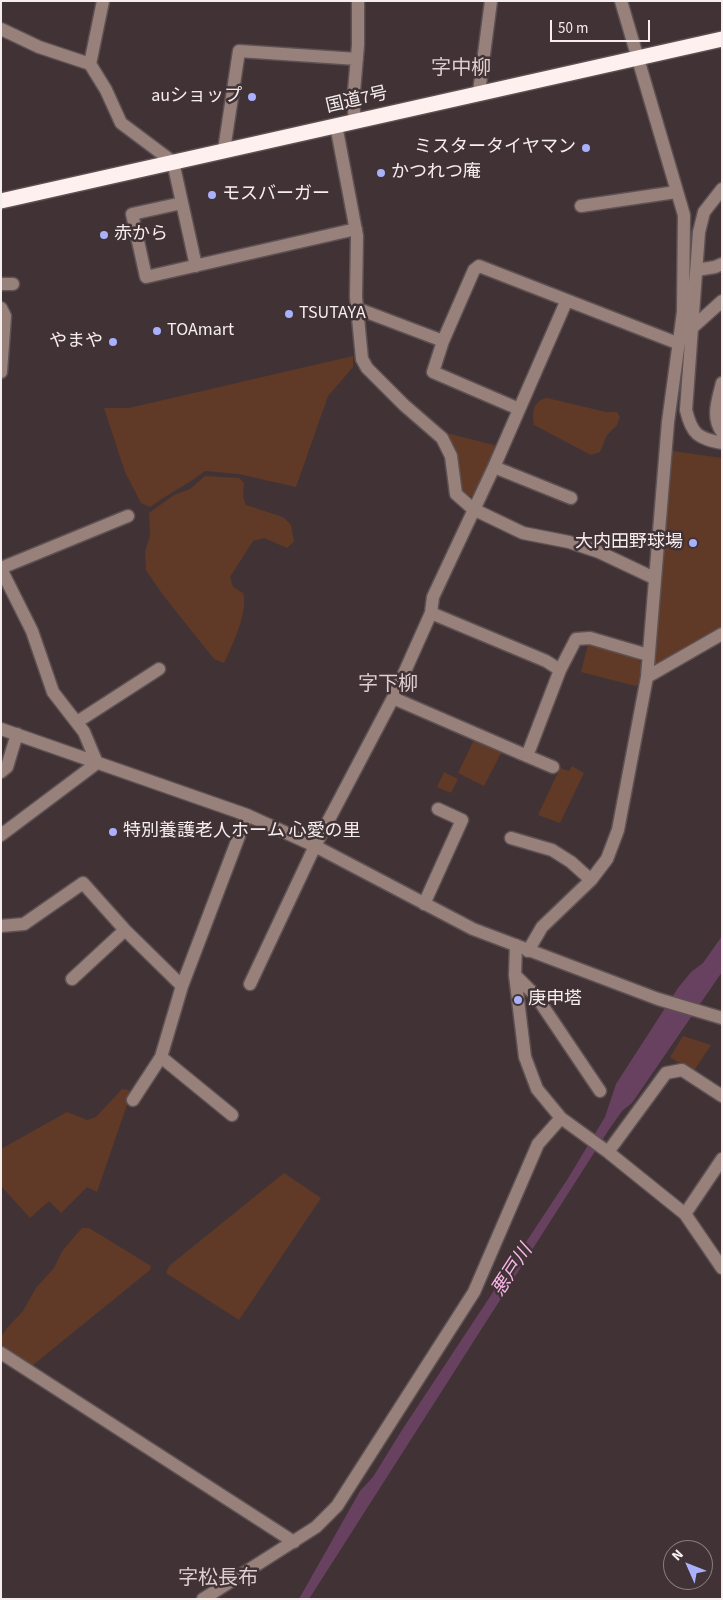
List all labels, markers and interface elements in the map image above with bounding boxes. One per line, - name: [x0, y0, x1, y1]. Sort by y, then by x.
- scale bar: [553, 10, 653, 42]
- text: 50 m: [558, 18, 588, 39]
- district label: 字中柳: [431, 58, 491, 82]
- street label: 国道7号: [324, 83, 390, 119]
- place label: auショップ: [151, 86, 242, 108]
- marker: auショップ: [246, 91, 258, 103]
- place label: ミスタータイヤマン: [414, 137, 576, 159]
- marker: ミスタータイヤマン: [580, 142, 592, 154]
- place label: かつれつ庵: [391, 162, 481, 184]
- marker: かつれつ庵: [375, 167, 387, 179]
- place label: モスバーガー: [222, 184, 330, 206]
- marker: モスバーガー: [206, 189, 218, 201]
- place label: 赤から: [114, 224, 168, 246]
- marker: 赤から: [98, 229, 110, 241]
- place label: TSUTAYA: [299, 303, 366, 325]
- marker: TSUTAYA: [283, 308, 295, 320]
- place label: TOAmart: [167, 320, 234, 342]
- marker: TOAmart: [151, 325, 163, 337]
- place label: やまや: [49, 331, 103, 353]
- marker: やまや: [107, 336, 119, 348]
- place label: 大内田野球場: [575, 532, 683, 554]
- marker: 大内田野球場: [687, 537, 699, 549]
- district label: 字下柳: [358, 674, 418, 698]
- place label: 特別養護老人ホーム 心愛の里: [123, 821, 361, 843]
- marker: 特別養護老人ホーム 心愛の里: [107, 826, 119, 838]
- place label: 庚申塔: [528, 989, 582, 1011]
- marker: 庚申塔: [512, 994, 524, 1006]
- water label: 悪戸川: [488, 1241, 538, 1301]
- north arrow: [663, 1540, 713, 1590]
- text: N: [668, 1545, 688, 1566]
- district label: 字松長布: [178, 1568, 258, 1592]

